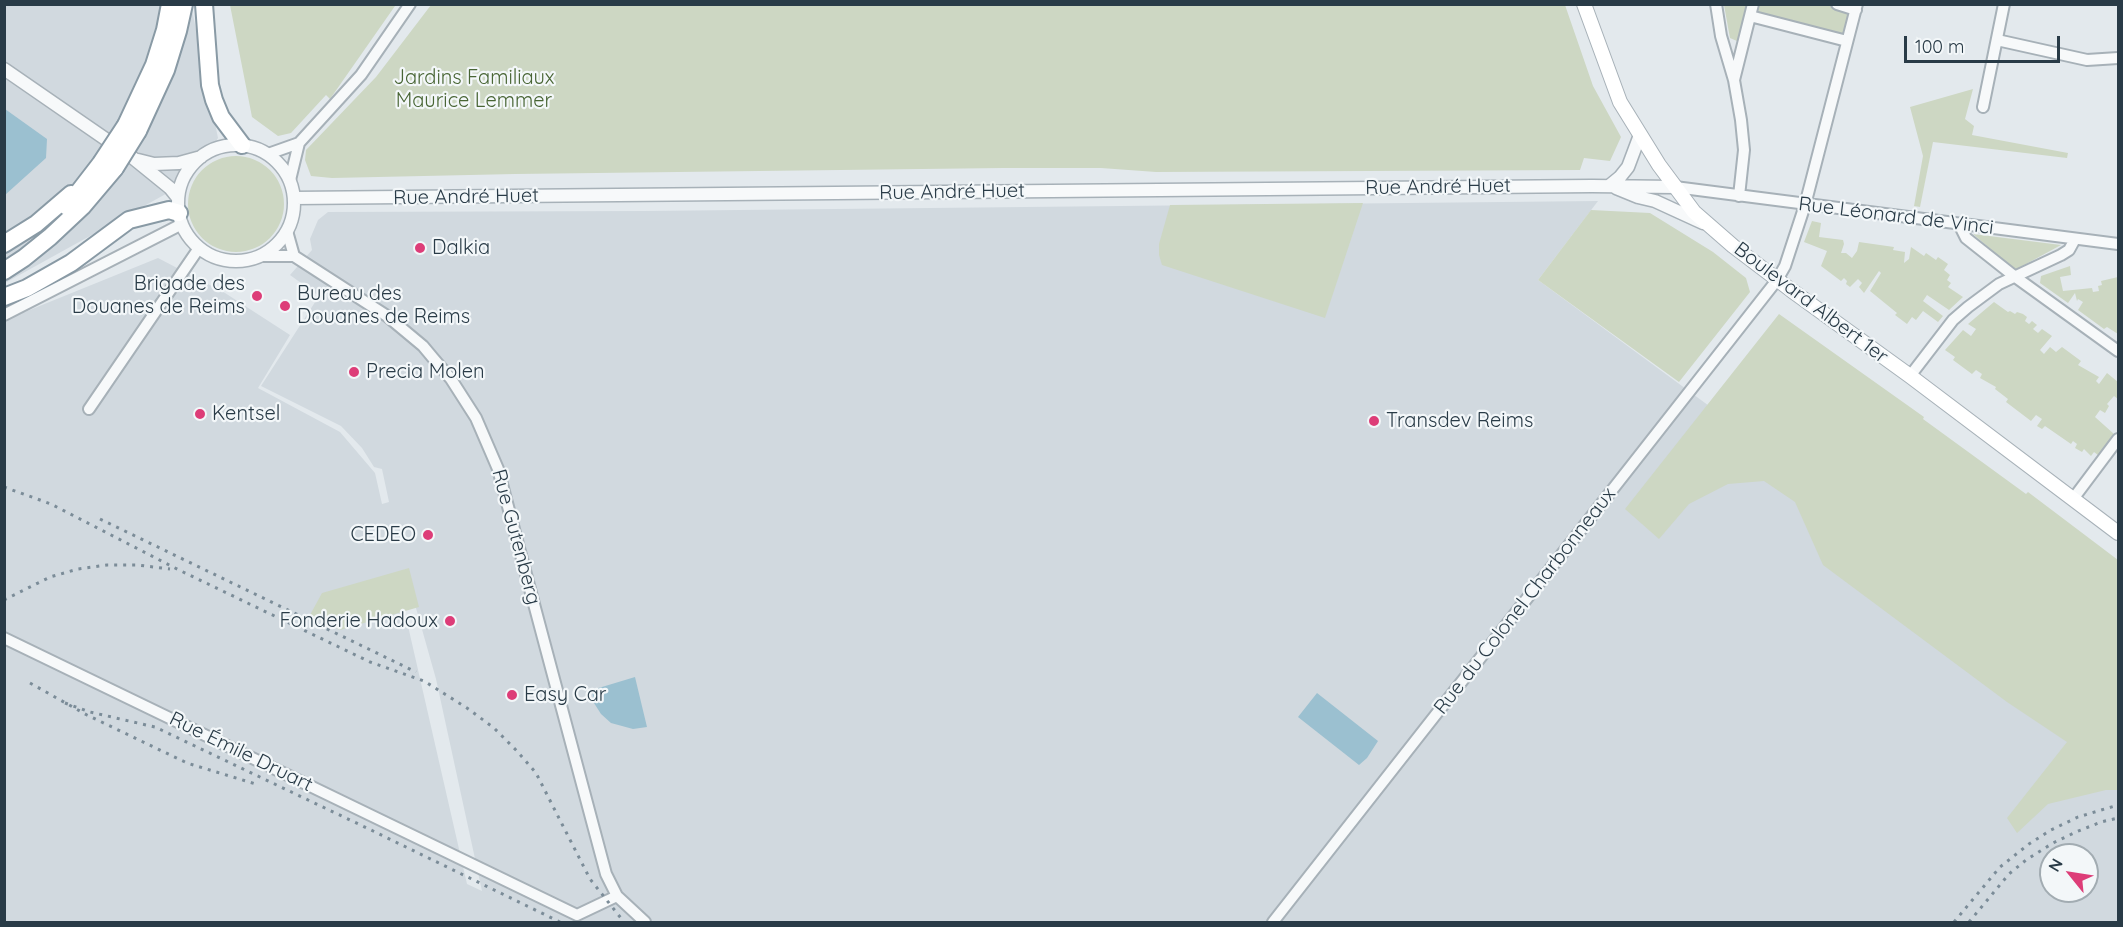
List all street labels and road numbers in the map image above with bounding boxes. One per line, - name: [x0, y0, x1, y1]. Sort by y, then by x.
- street label: Rue André Huet: [1365, 174, 1511, 200]
- street label: Rue André Huet: [879, 179, 1025, 205]
- street label: Rue André Huet: [393, 184, 539, 210]
- street label: Rue Léonard de Vinci: [1797, 192, 1995, 240]
- street label: Boulevard Albert 1er: [1729, 237, 1893, 369]
- street label: Rue Gutenberg: [486, 467, 546, 607]
- street label: Rue du Colonel Charbonneaux: [1429, 483, 1621, 719]
- street label: Rue Émile Druart: [165, 707, 317, 797]

